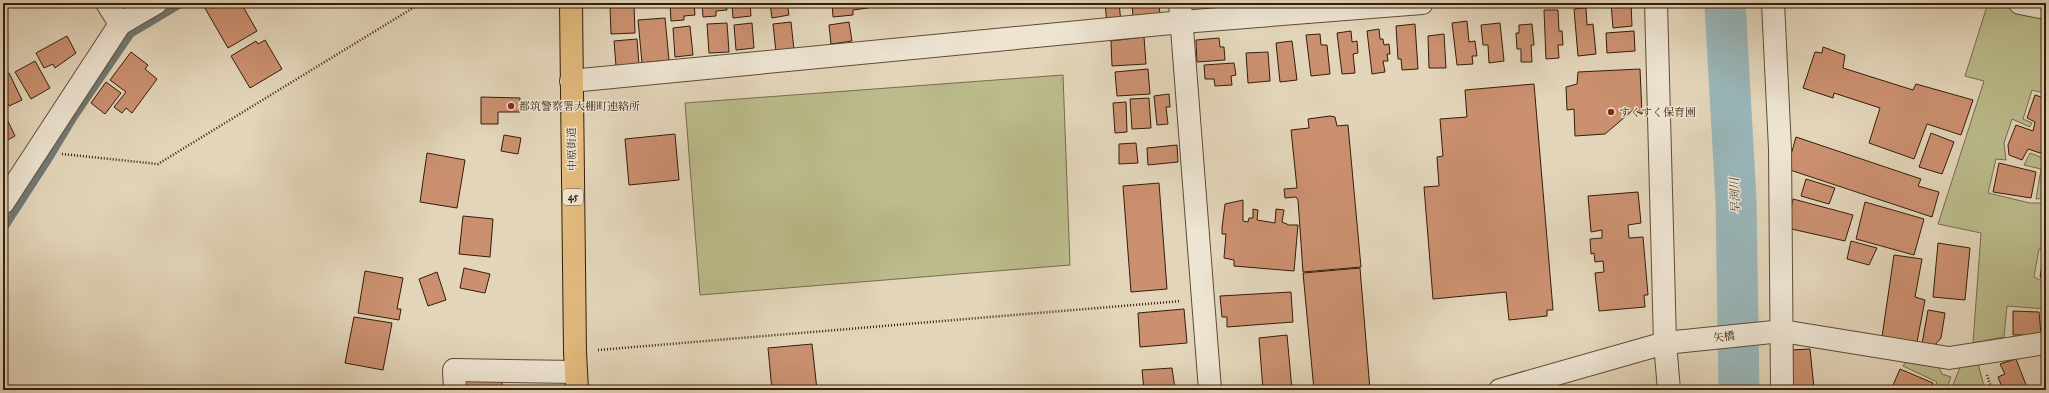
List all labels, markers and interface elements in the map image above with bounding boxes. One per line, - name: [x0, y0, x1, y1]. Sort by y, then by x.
- place label: 都筑警察署大棚町連絡所: [519, 100, 640, 113]
- marker: 都筑警察署大棚町連絡所: [506, 101, 516, 111]
- place label: すくすく保育園: [1619, 106, 1696, 119]
- marker: すくすく保育園: [1606, 107, 1616, 117]
- street label: 中原街道: [565, 127, 579, 171]
- water label: 早渕川: [1727, 176, 1743, 214]
- road number: 45: [563, 189, 583, 205]
- street label: 矢橋: [1712, 329, 1736, 345]

